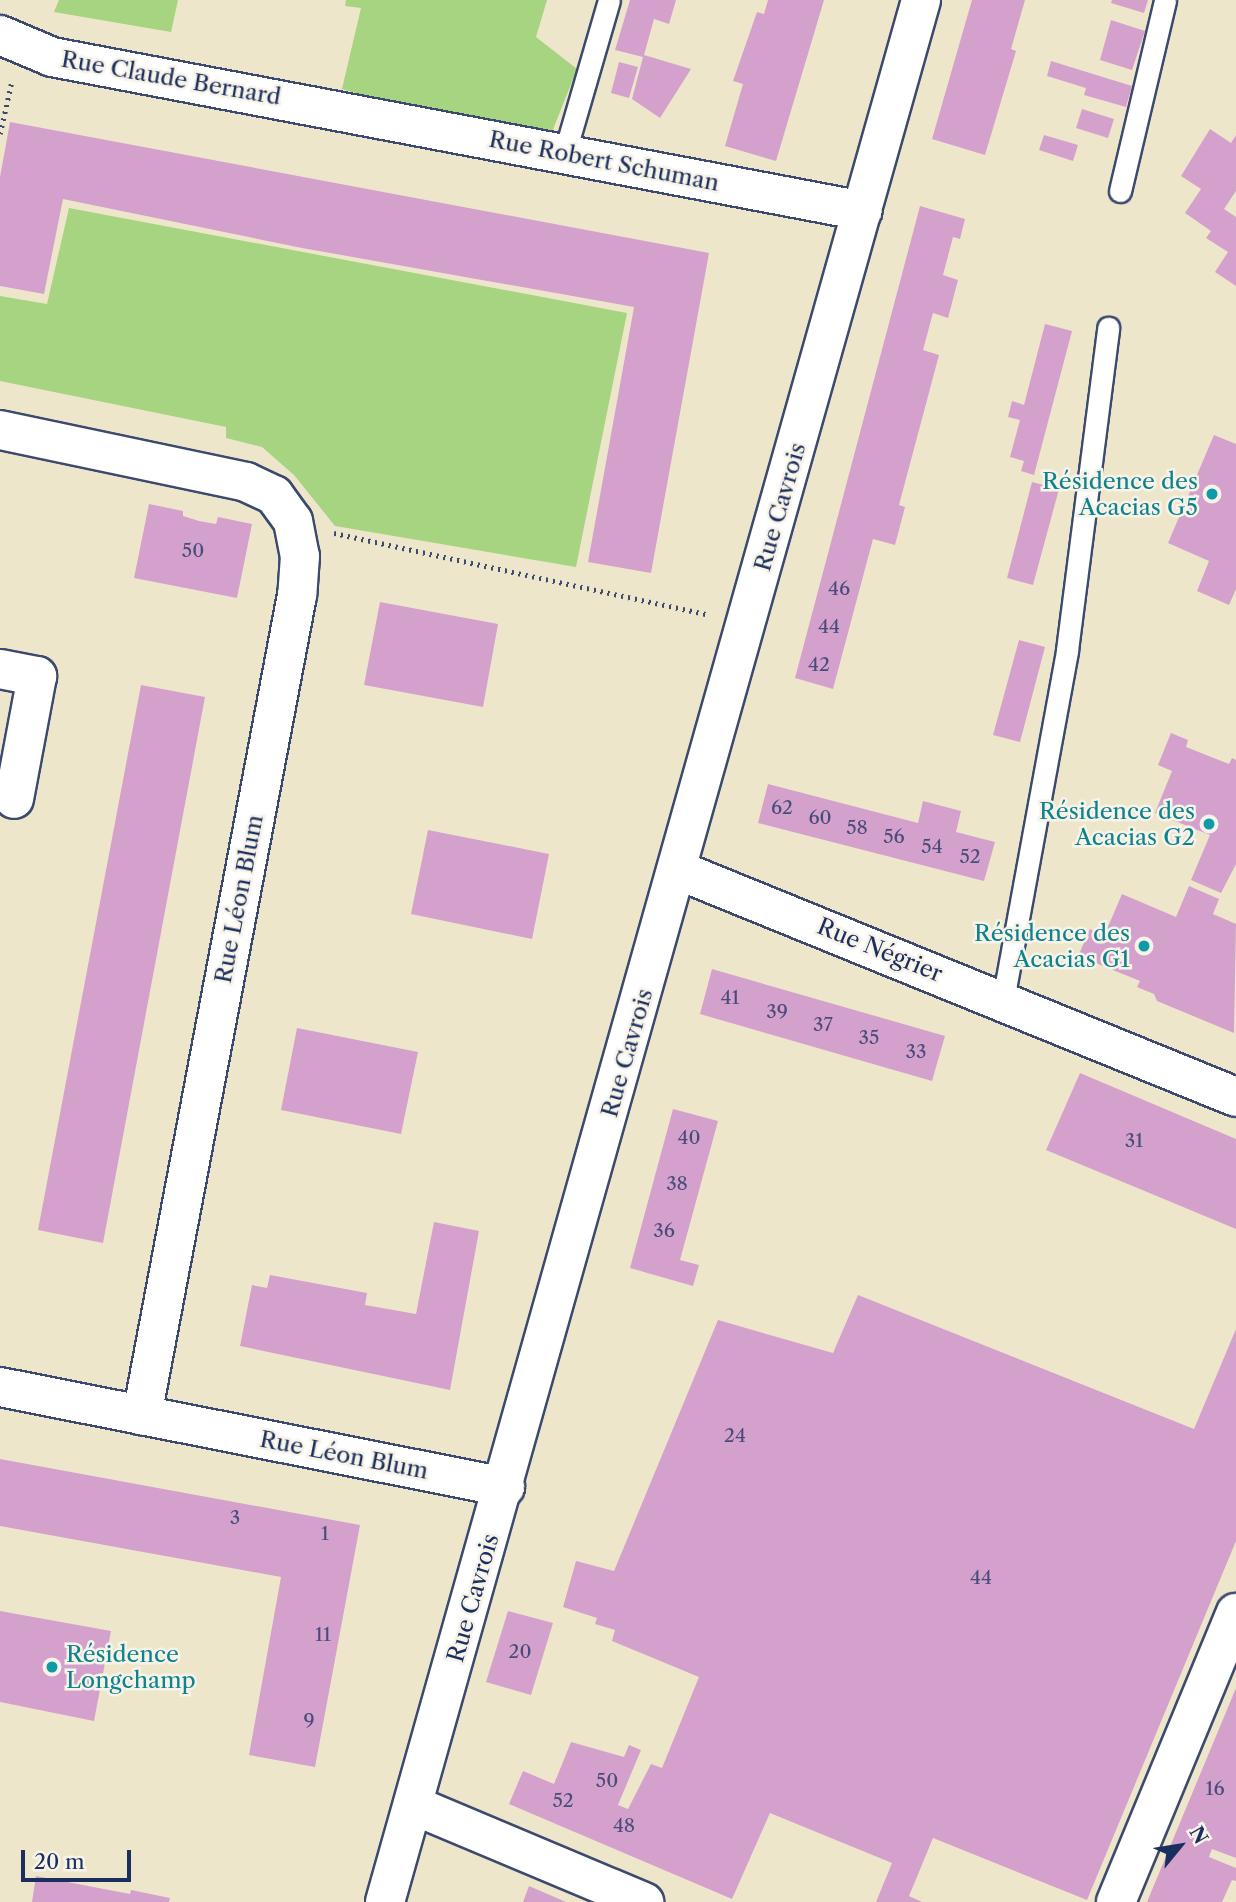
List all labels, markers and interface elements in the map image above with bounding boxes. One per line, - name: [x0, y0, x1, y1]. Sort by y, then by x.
- street label: Rue Claude Bernard: [59, 45, 283, 111]
- street label: Rue Robert Schuman: [487, 125, 721, 197]
- street label: Rue Cavrois: [749, 440, 811, 574]
- place label: Résidence des Acacias G5: [1042, 467, 1198, 521]
- marker: Résidence des Acacias G5: [1204, 486, 1220, 502]
- house number: 50: [182, 540, 204, 562]
- house number: 46: [828, 578, 850, 600]
- house number: 44: [818, 616, 840, 638]
- house number: 42: [808, 654, 830, 676]
- house number: 62: [771, 797, 793, 819]
- place label: Résidence des Acacias G2: [1039, 797, 1195, 851]
- house number: 60: [808, 807, 832, 829]
- street label: Rue Léon Blum: [209, 812, 269, 986]
- marker: Résidence des Acacias G2: [1201, 816, 1217, 832]
- house number: 58: [846, 817, 868, 839]
- house number: 56: [883, 826, 905, 848]
- house number: 54: [921, 836, 943, 858]
- house number: 52: [959, 846, 981, 868]
- street label: Rue Négrier: [813, 912, 947, 988]
- place label: Résidence des Acacias G1: [974, 919, 1130, 973]
- marker: Résidence des Acacias G1: [1136, 938, 1152, 954]
- street label: Rue Cavrois: [596, 986, 658, 1120]
- house number: 41: [721, 987, 739, 1009]
- house number: 39: [766, 1001, 788, 1023]
- house number: 37: [813, 1014, 833, 1036]
- house number: 35: [859, 1027, 879, 1049]
- house number: 33: [906, 1041, 926, 1063]
- house number: 40: [677, 1127, 701, 1149]
- house number: 31: [1125, 1130, 1143, 1152]
- house number: 38: [666, 1173, 688, 1195]
- house number: 36: [653, 1220, 675, 1242]
- street label: Rue Léon Blum: [257, 1425, 431, 1485]
- house number: 24: [724, 1425, 746, 1447]
- house number: 3: [230, 1507, 240, 1529]
- house number: 1: [321, 1523, 329, 1545]
- street label: Rue Cavrois: [442, 1531, 504, 1665]
- house number: 44: [970, 1567, 992, 1589]
- house number: 11: [315, 1624, 331, 1646]
- place label: Résidence Longchamp: [66, 1640, 196, 1694]
- house number: 20: [509, 1641, 531, 1663]
- marker: Résidence Longchamp: [44, 1659, 60, 1675]
- house number: 9: [303, 1710, 315, 1732]
- house number: 50: [596, 1770, 618, 1792]
- house number: 16: [1205, 1778, 1225, 1800]
- house number: 52: [552, 1790, 574, 1812]
- north arrow: [1145, 1811, 1215, 1881]
- house number: 48: [613, 1815, 635, 1837]
- text: N: [1185, 1822, 1213, 1848]
- scale bar: [24, 1836, 135, 1880]
- text: 20 m: [34, 1849, 85, 1874]

